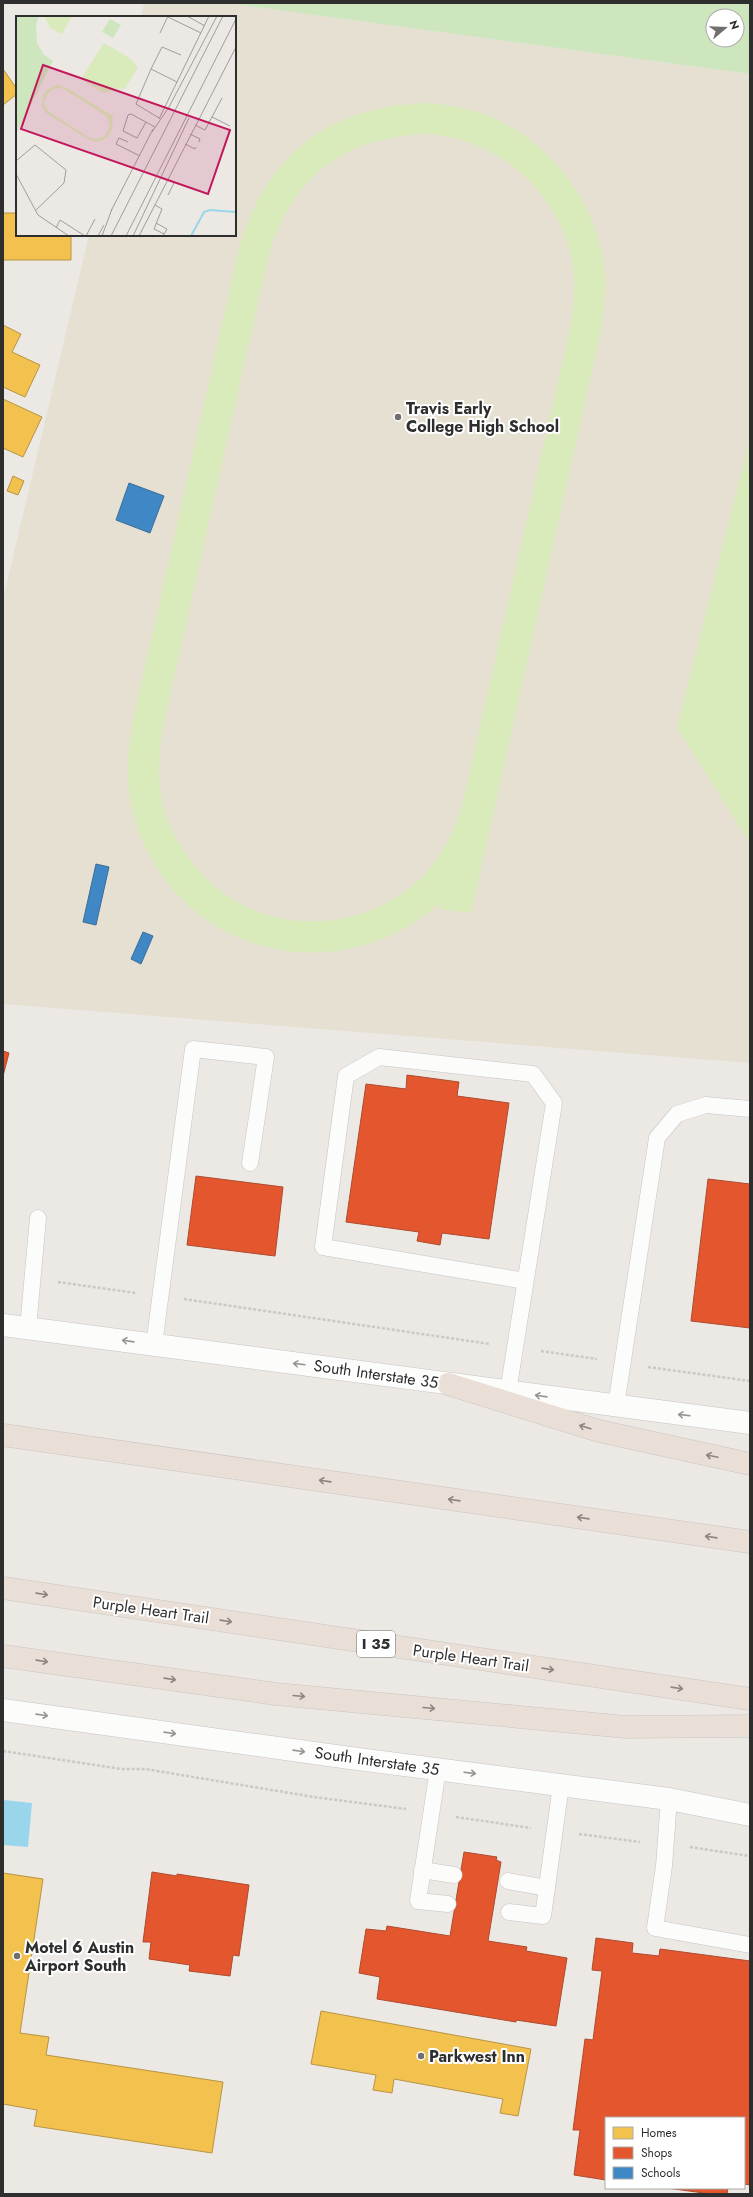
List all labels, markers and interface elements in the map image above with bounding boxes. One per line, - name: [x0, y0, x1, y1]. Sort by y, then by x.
- north arrow: [705, 8, 745, 48]
- inset map: [16, 16, 236, 236]
- text: N: [725, 18, 743, 31]
- place label: Travis Early College High School: [406, 397, 559, 438]
- marker: Travis Early College High School: [393, 412, 403, 422]
- one-way arrow: [122, 1337, 135, 1345]
- street label: South Interstate 35: [312, 1354, 440, 1394]
- one-way arrow: [293, 1360, 306, 1368]
- one-way arrow: [535, 1392, 548, 1400]
- one-way arrow: [677, 1411, 690, 1419]
- one-way arrow: [579, 1423, 592, 1430]
- one-way arrow: [706, 1451, 719, 1459]
- one-way arrow: [319, 1477, 332, 1485]
- one-way arrow: [448, 1496, 461, 1504]
- one-way arrow: [577, 1514, 590, 1522]
- one-way arrow: [705, 1533, 718, 1541]
- one-way arrow: [35, 1590, 48, 1598]
- street label: Purple Heart Trail: [92, 1590, 210, 1630]
- one-way arrow: [219, 1617, 232, 1625]
- road number: I 35: [357, 1631, 395, 1657]
- street label: Purple Heart Trail: [412, 1638, 530, 1678]
- one-way arrow: [35, 1657, 48, 1665]
- one-way arrow: [541, 1665, 554, 1673]
- one-way arrow: [163, 1675, 176, 1683]
- one-way arrow: [670, 1684, 683, 1692]
- one-way arrow: [292, 1692, 305, 1700]
- one-way arrow: [422, 1705, 435, 1712]
- one-way arrow: [35, 1711, 48, 1719]
- one-way arrow: [163, 1729, 176, 1737]
- street label: South Interstate 35: [313, 1741, 441, 1781]
- one-way arrow: [292, 1747, 305, 1755]
- one-way arrow: [463, 1770, 476, 1777]
- place label: Motel 6 Austin Airport South: [24, 1936, 134, 1977]
- marker: Motel 6 Austin Airport South: [12, 1951, 22, 1961]
- place label: Parkwest Inn: [429, 2045, 525, 2068]
- marker: Parkwest Inn: [416, 2051, 426, 2061]
- legend: [605, 2117, 745, 2189]
- text: Homes: [641, 2124, 677, 2142]
- text: Shops: [641, 2144, 672, 2162]
- text: Schools: [641, 2164, 680, 2182]

